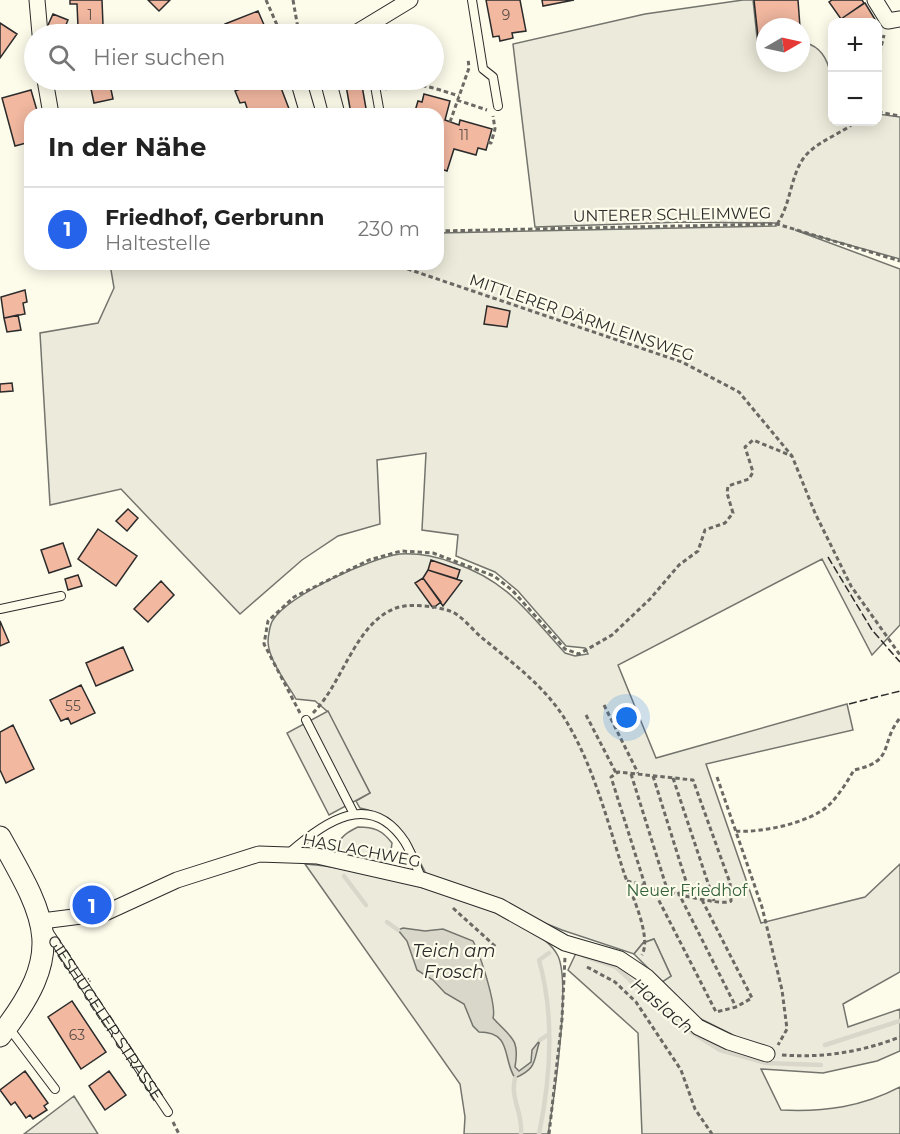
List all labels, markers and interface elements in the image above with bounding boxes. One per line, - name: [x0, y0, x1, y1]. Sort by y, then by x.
- house number: 1: [87, 6, 93, 24]
- house number: 9: [502, 6, 510, 24]
- north arrow: [756, 18, 810, 72]
- map controls: [828, 18, 882, 126]
- button: +: [828, 18, 882, 72]
- search box: [24, 24, 444, 90]
- icon: search: [45, 41, 78, 74]
- text: Hier suchen: [93, 44, 225, 71]
- button: −: [828, 72, 882, 126]
- house number: 11: [459, 126, 469, 144]
- text: In der Nähe: [48, 131, 206, 163]
- street label: UNTERER SCHLEIMWEG: [573, 203, 771, 226]
- text: Friedhof, Gerbrunn: [105, 204, 324, 231]
- text: 1: [64, 217, 71, 241]
- text: 230 m: [358, 217, 420, 241]
- text: Haltestelle: [105, 231, 211, 255]
- street label: MITTLERER DÄRMLEINSWEG: [467, 269, 697, 365]
- house number: 55: [65, 697, 81, 715]
- your location: [612, 703, 641, 732]
- street label: HASLACHWEG: [301, 830, 422, 871]
- park label: Neuer Friedhof: [626, 881, 748, 900]
- pin: 1: [72, 882, 112, 928]
- street label: GIESHÜGELER STRASSE: [43, 932, 167, 1104]
- water label: Teich am Frosch: [412, 940, 496, 983]
- water label: Haslach: [626, 974, 698, 1038]
- house number: 63: [69, 1026, 85, 1044]

